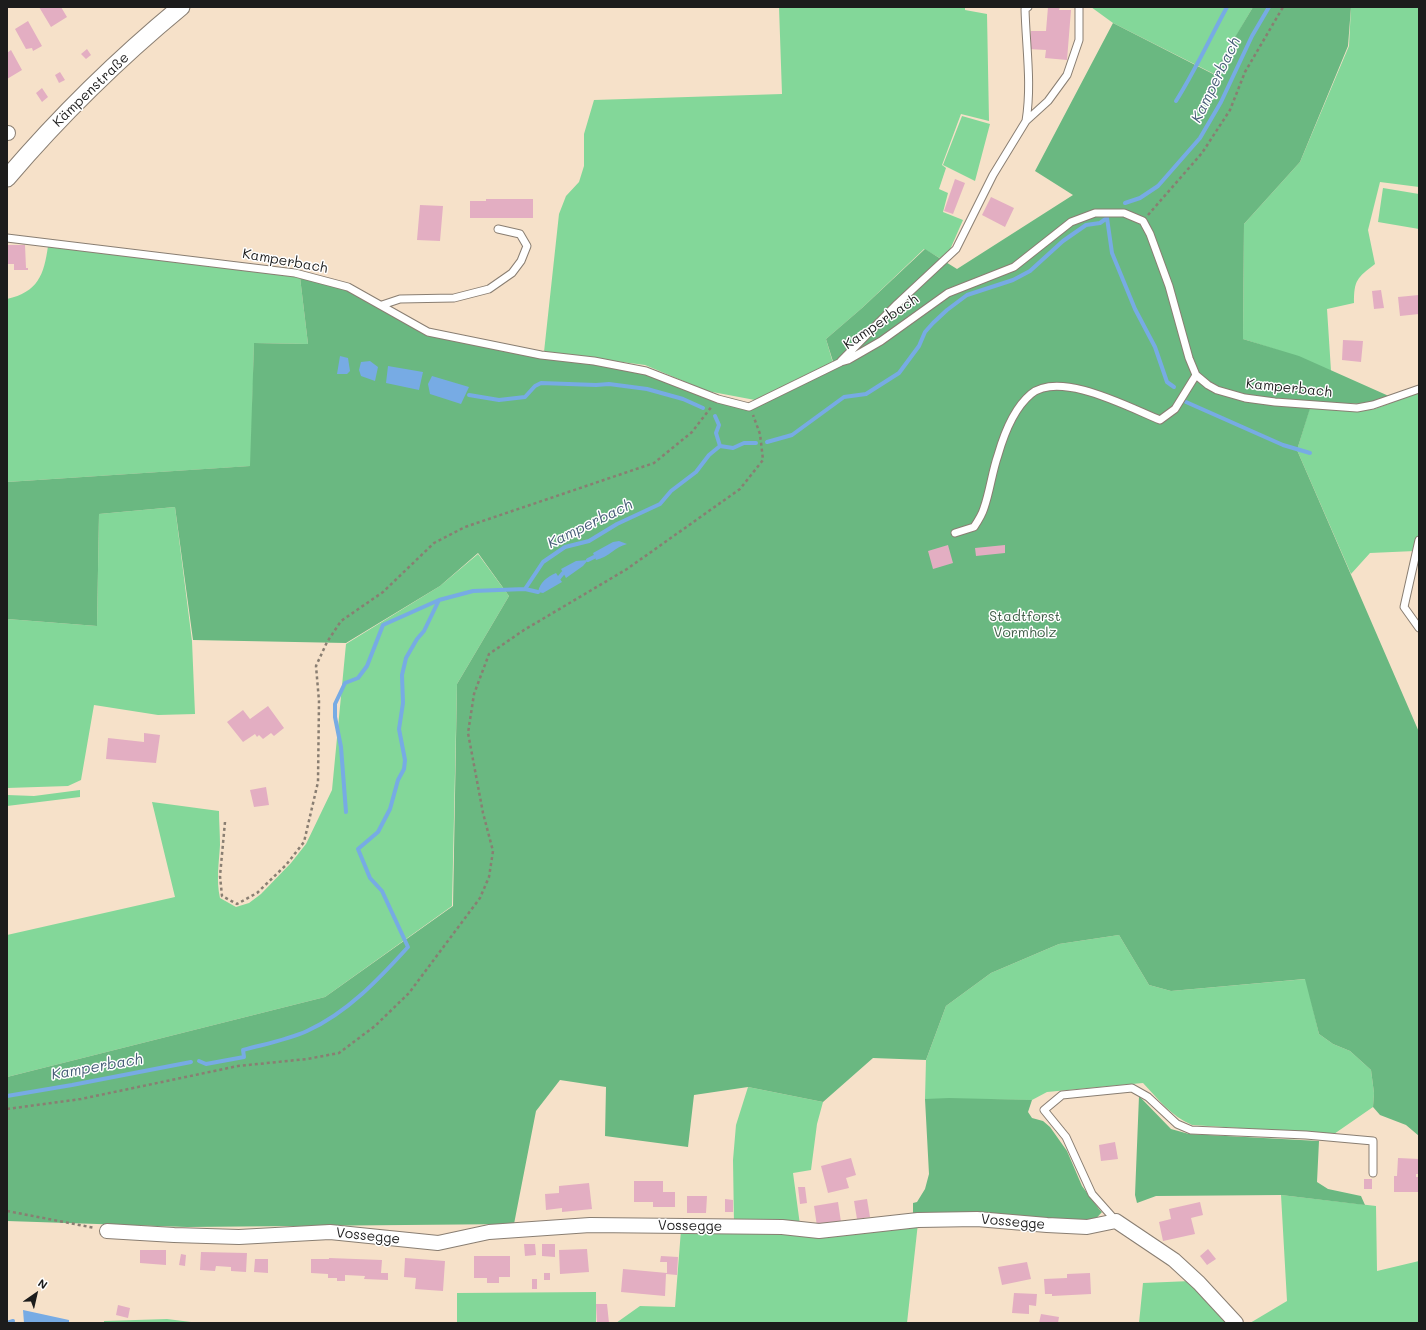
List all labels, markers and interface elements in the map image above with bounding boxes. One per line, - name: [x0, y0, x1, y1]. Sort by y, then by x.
- water label: Kamperbach: [1188, 34, 1244, 126]
- street label: Kämpenstraße: [49, 49, 133, 131]
- street label: Kamperbach: [241, 245, 329, 277]
- street label: Kamperbach: [840, 291, 922, 353]
- street label: Kamperbach: [1245, 375, 1333, 401]
- water label: Kamperbach: [544, 496, 636, 552]
- park label: Stadtforst Vormholz: [989, 609, 1061, 642]
- water label: Kamperbach: [50, 1050, 144, 1084]
- street label: Vossegge: [980, 1211, 1046, 1233]
- street label: Vossegge: [658, 1217, 722, 1235]
- street label: Vossegge: [335, 1224, 401, 1248]
- north arrow: [16, 1274, 56, 1314]
- text: N: [35, 1275, 51, 1292]

